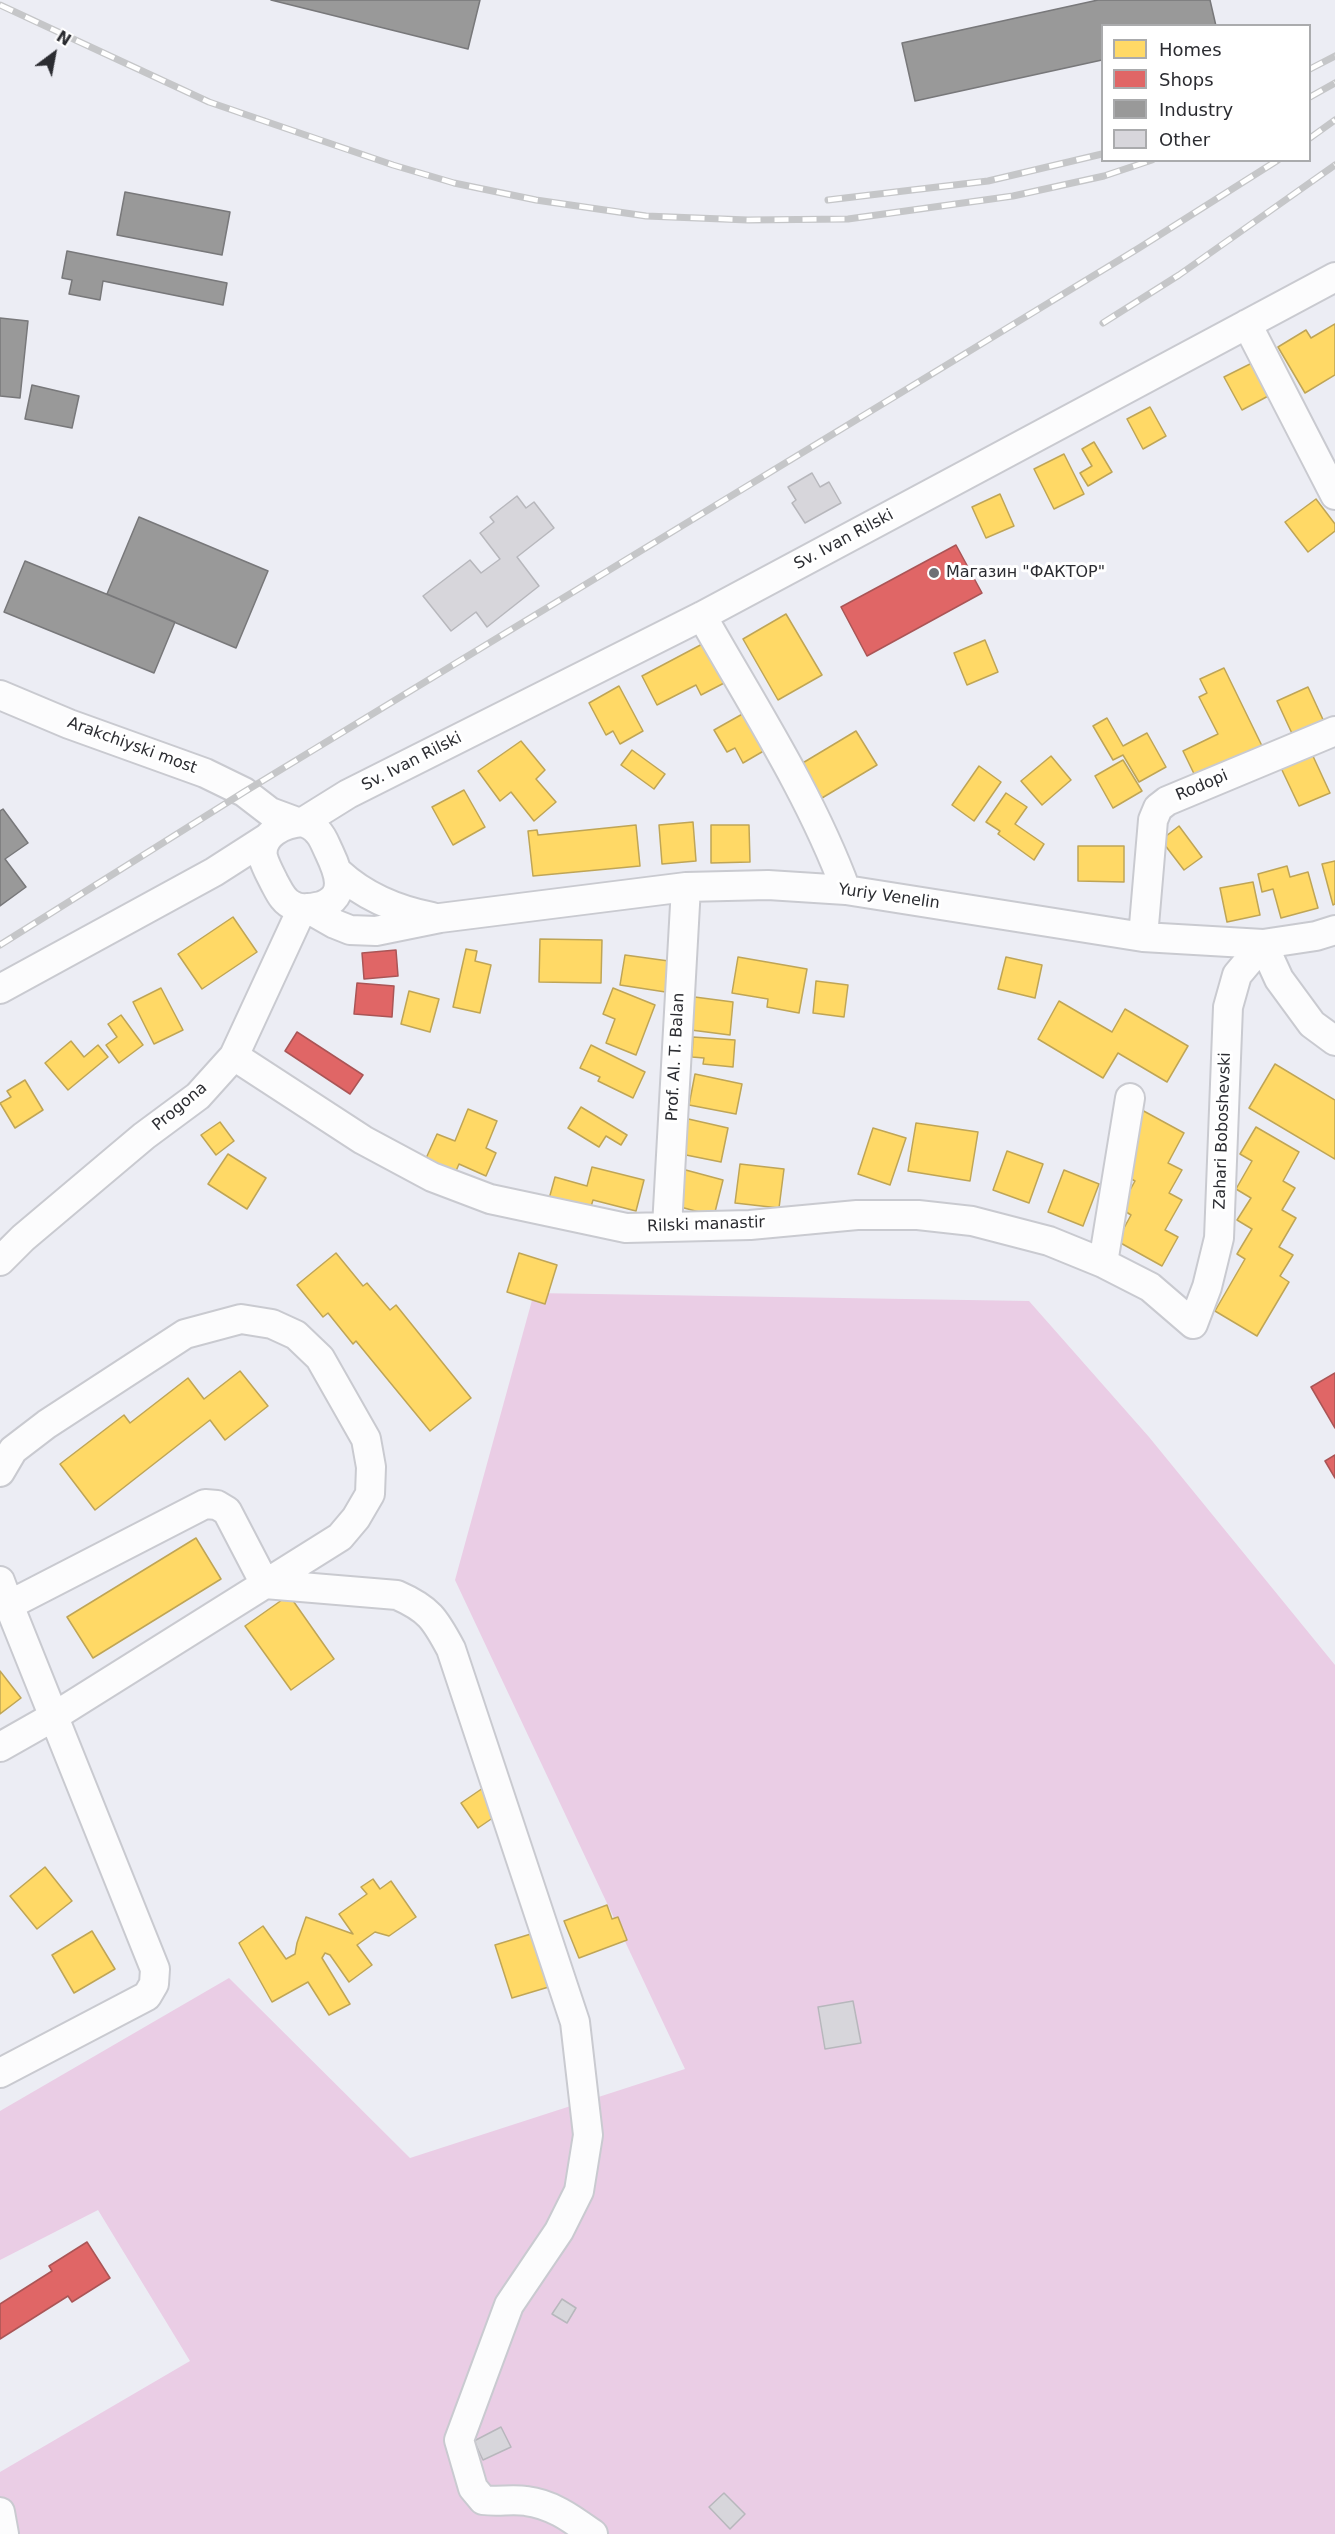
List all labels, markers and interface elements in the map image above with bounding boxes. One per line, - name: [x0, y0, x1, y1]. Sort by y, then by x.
- north arrow: [24, 24, 84, 84]
- legend: [1101, 24, 1311, 162]
- text: N: [53, 27, 75, 50]
- text: Homes: [1159, 39, 1222, 60]
- text: Shops: [1159, 69, 1214, 90]
- text: Industry: [1159, 99, 1233, 120]
- text: Other: [1159, 129, 1210, 150]
- street label: Sv. Ivan Rilski: [791, 506, 897, 574]
- place label: Магазин "ФАКТОР": [946, 563, 1105, 583]
- marker: Магазин "ФАКТОР": [927, 566, 941, 580]
- street label: Arakchiyski most: [65, 714, 199, 778]
- street label: Sv. Ivan Rilski: [359, 729, 465, 795]
- street label: Rodopi: [1173, 766, 1231, 806]
- street label: Yuriy Venelin: [837, 880, 941, 914]
- street label: Prof. Al. T. Balan: [663, 992, 689, 1122]
- street label: Zahari Boboshevski: [1211, 1052, 1235, 1210]
- street label: Progona: [149, 1079, 211, 1135]
- street label: Rilski manastir: [647, 1213, 765, 1237]

